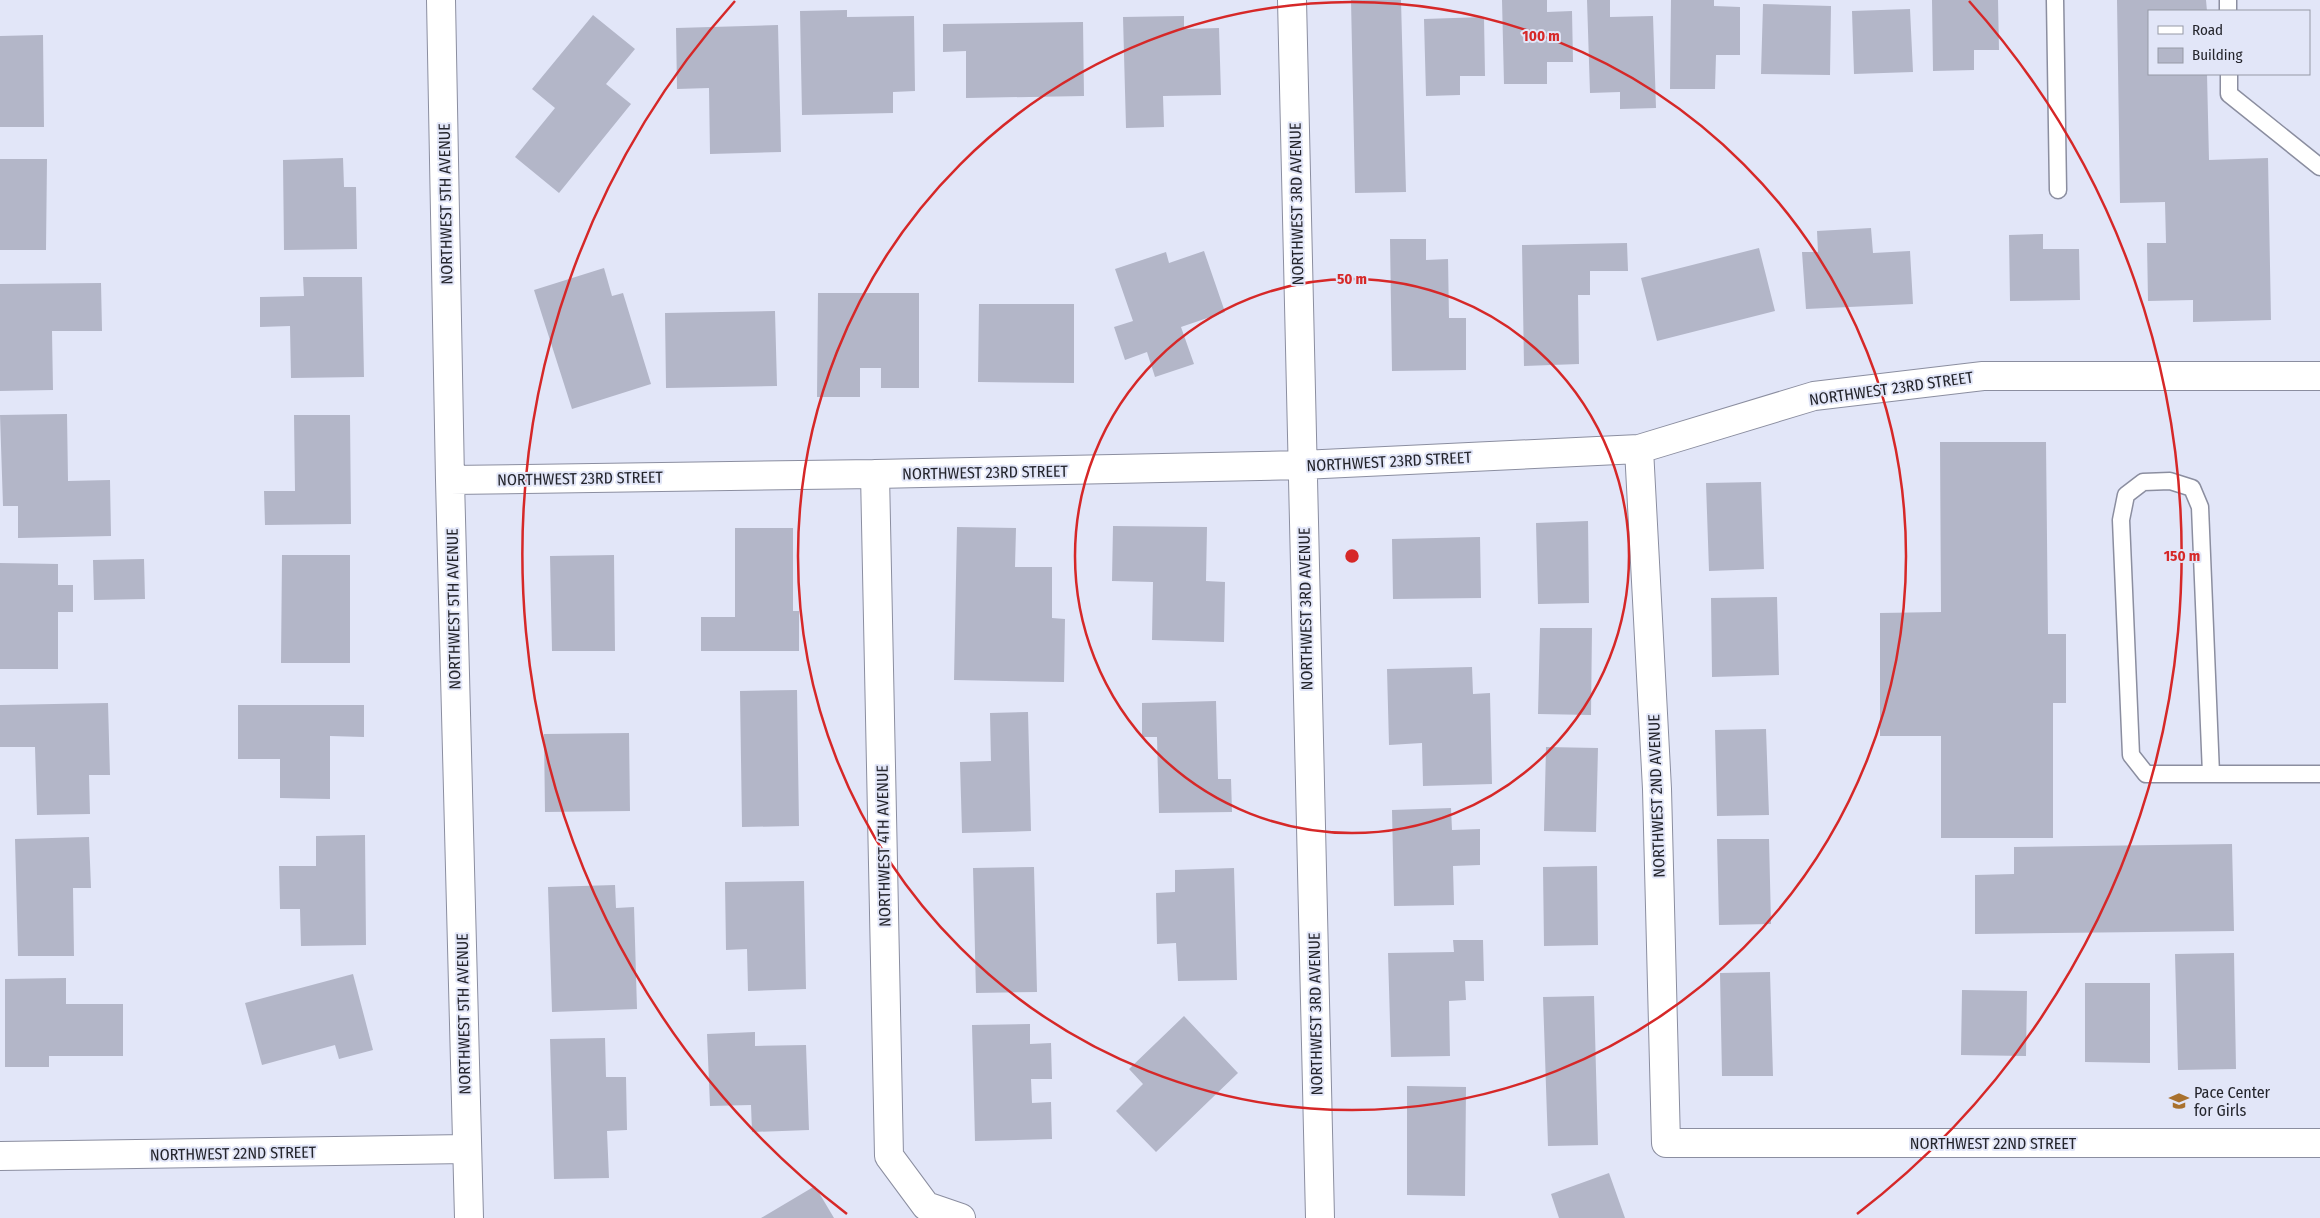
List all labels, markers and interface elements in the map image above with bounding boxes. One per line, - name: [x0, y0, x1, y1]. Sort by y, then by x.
- legend: [2148, 10, 2310, 75]
- text: Road: [2192, 21, 2223, 39]
- text: 100 m: [1522, 27, 1560, 45]
- text: Building: [2192, 46, 2243, 64]
- street label: NORTHWEST 3RD AVENUE: [1286, 122, 1307, 286]
- street label: NORTHWEST 5TH AVENUE: [435, 123, 456, 285]
- text: 50 m: [1337, 270, 1367, 288]
- street label: NORTHWEST 23RD STREET: [1808, 367, 1975, 409]
- street label: NORTHWEST 23RD STREET: [1306, 448, 1473, 475]
- street label: NORTHWEST 23RD STREET: [902, 462, 1068, 483]
- street label: NORTHWEST 23RD STREET: [497, 468, 663, 489]
- street label: NORTHWEST 3RD AVENUE: [1295, 527, 1316, 691]
- street label: NORTHWEST 5TH AVENUE: [443, 528, 464, 690]
- centre of rings: [1343, 547, 1361, 565]
- text: 150 m: [2164, 547, 2200, 565]
- street label: NORTHWEST 2ND AVENUE: [1644, 714, 1669, 878]
- street label: NORTHWEST 4TH AVENUE: [873, 765, 894, 927]
- street label: NORTHWEST 3RD AVENUE: [1305, 932, 1326, 1096]
- street label: NORTHWEST 5TH AVENUE: [453, 933, 474, 1095]
- place label: Pace Center for Girls: [2194, 1083, 2271, 1120]
- school or university icon: Pace Center for Girls: [2168, 1090, 2190, 1112]
- street label: NORTHWEST 22ND STREET: [1910, 1134, 2077, 1153]
- street label: NORTHWEST 22ND STREET: [150, 1143, 317, 1164]

